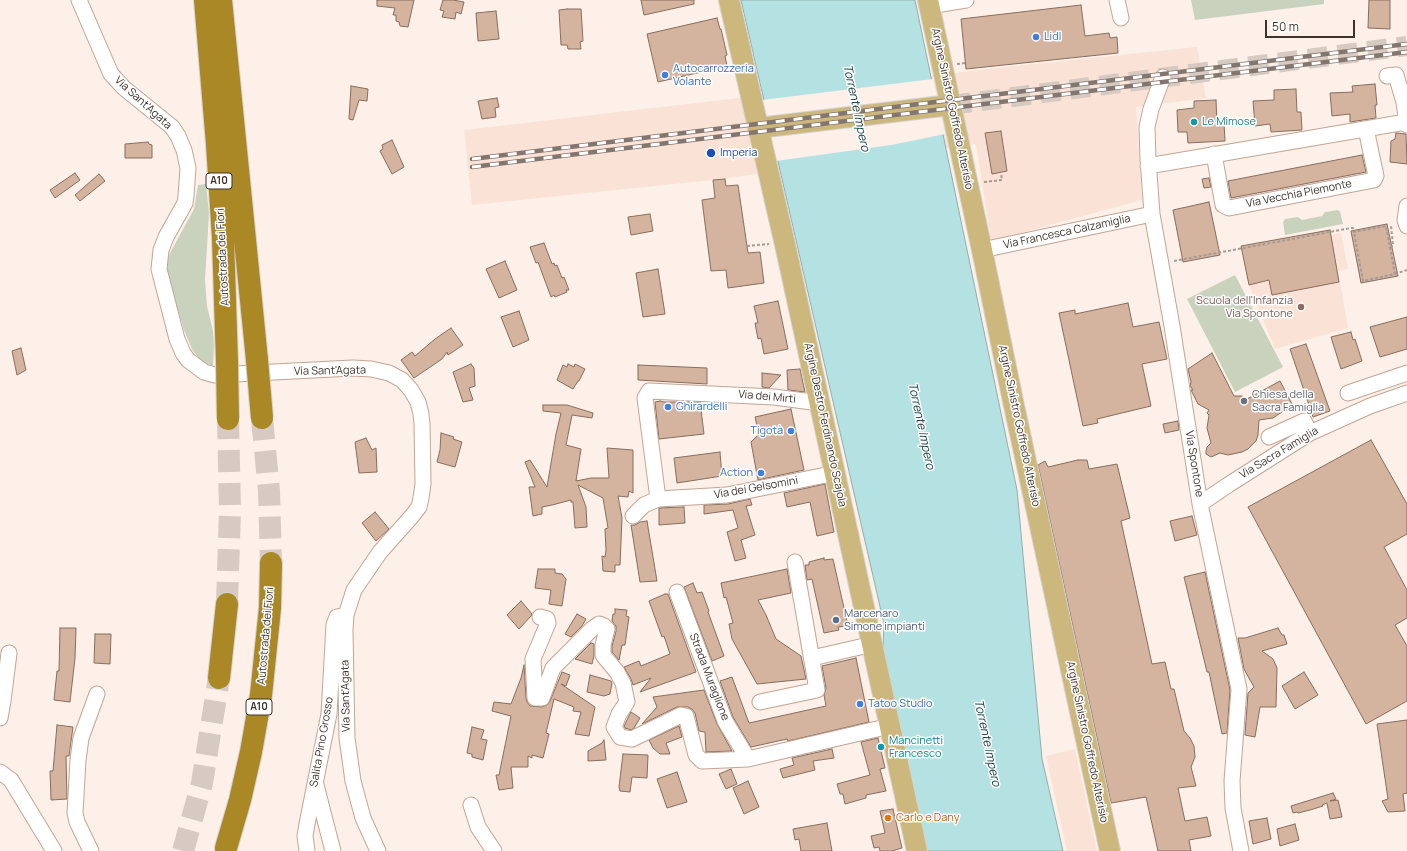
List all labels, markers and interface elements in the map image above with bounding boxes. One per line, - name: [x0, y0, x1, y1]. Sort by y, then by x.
- scale bar: [1267, 12, 1357, 38]
- text: 50 m: [1272, 18, 1299, 35]
- street label: Argine Sinistro Goffredo Alterisio: [928, 27, 976, 191]
- place label: Lidl: [1044, 30, 1061, 44]
- marker: Lidl: [1031, 32, 1041, 42]
- place label: Autocarrozzeria Volante: [673, 62, 754, 88]
- water label: Torrente Impero: [840, 63, 872, 153]
- marker: Autocarrozzeria Volante: [660, 70, 670, 80]
- street label: Via Sant'Agata: [112, 74, 174, 132]
- place label: Le Mimose: [1202, 115, 1256, 129]
- marker: Le Mimose: [1189, 117, 1199, 127]
- place label: Imperia: [720, 146, 757, 160]
- marker: Imperia: [705, 147, 717, 159]
- road number: A10: [206, 173, 232, 189]
- street label: Via Vecchia Piemonte: [1245, 177, 1353, 211]
- street label: Autostrada dei Fiori: [214, 208, 232, 306]
- street label: Via Francesca Calzamiglia: [1002, 212, 1132, 252]
- place label: Scuola dell'Infanzia Via Spontone: [1196, 294, 1293, 320]
- marker: Scuola dell'Infanzia Via Spontone: [1296, 302, 1306, 312]
- street label: Argine Destro Ferdinando Scajola: [801, 342, 849, 508]
- street label: Argine Sinistro Goffredo Alterisio: [995, 344, 1043, 508]
- street label: Via Sant'Agata: [294, 364, 366, 378]
- water label: Torrente Impero: [905, 381, 937, 471]
- street label: Via dei Mirti: [738, 388, 796, 406]
- place label: Chiesa della Sacra Famiglia: [1252, 388, 1324, 414]
- marker: Chiesa della Sacra Famiglia: [1239, 396, 1249, 406]
- place label: Ghirardelli: [676, 400, 727, 414]
- marker: Ghirardelli: [663, 402, 673, 412]
- place label: Tigotà: [750, 424, 783, 438]
- street label: Via Sacra Famiglia: [1237, 424, 1321, 482]
- marker: Tigotà: [786, 426, 796, 436]
- street label: Via Spontone: [1182, 430, 1206, 498]
- place label: Action: [720, 466, 753, 480]
- marker: Action: [756, 468, 766, 478]
- street label: Via dei Gelsomini: [713, 474, 799, 502]
- street label: Autostrada dei Fiori: [255, 587, 277, 685]
- place label: Marcenaro Simone impianti: [844, 607, 925, 633]
- marker: Marcenaro Simone impianti: [831, 615, 841, 625]
- street label: Strada Muraglione: [686, 631, 732, 723]
- street label: Via Sant'Agata: [339, 660, 353, 732]
- street label: Argine Sinistro Goffredo Alterisio: [1063, 660, 1111, 824]
- street label: Salita Pino Grosso: [308, 696, 336, 788]
- place label: Tatoo Studio: [868, 697, 933, 711]
- water label: Torrente Impero: [971, 698, 1003, 788]
- road number: A10: [246, 699, 272, 715]
- marker: Tatoo Studio: [855, 699, 865, 709]
- place label: Mancinetti Francesco: [889, 734, 943, 760]
- marker: Mancinetti Francesco: [876, 742, 886, 752]
- place label: Carlo e Dany: [896, 811, 959, 825]
- marker: Carlo e Dany: [883, 813, 893, 823]

